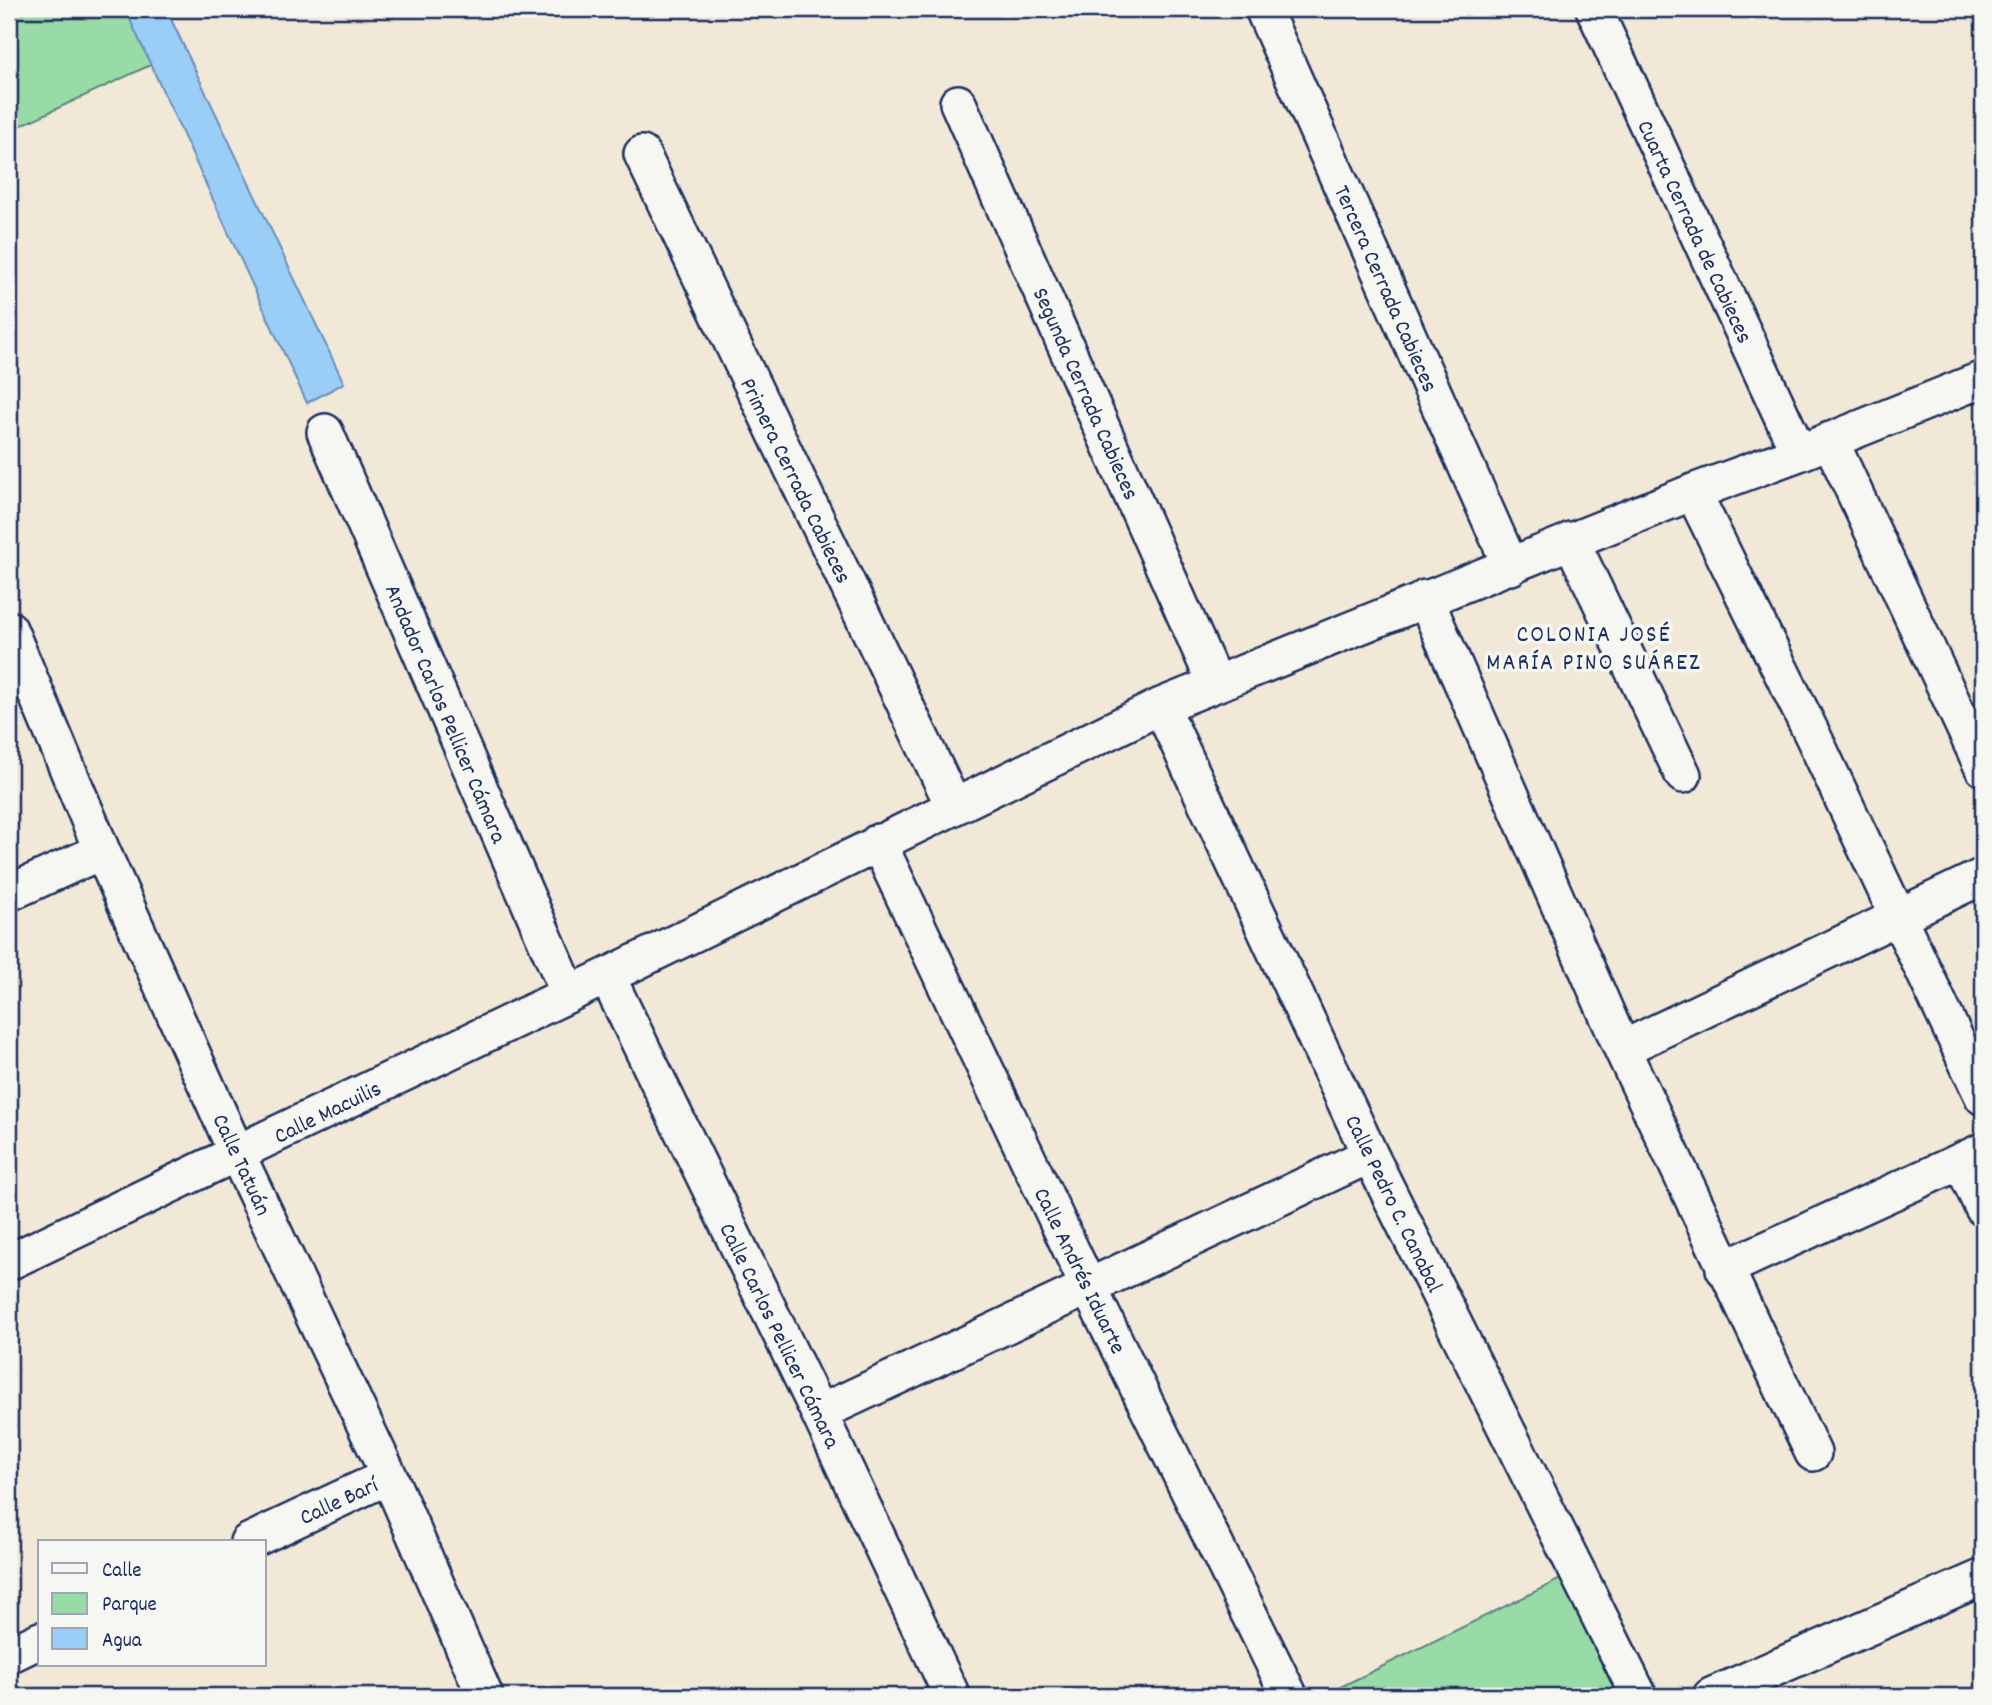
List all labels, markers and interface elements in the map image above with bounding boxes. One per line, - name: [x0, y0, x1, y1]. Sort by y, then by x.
- street label: Cuarta Cerrada de Cabieces: [1627, 115, 1759, 350]
- street label: Tercera Cerrada Cabieces: [1323, 181, 1444, 398]
- street label: Segunda Cerrada Cabieces: [1022, 283, 1146, 506]
- street label: Primera Cerrada Cabieces: [730, 373, 858, 590]
- street label: Andador Carlos Pellicer Cámara: [374, 580, 514, 850]
- district label: COLONIA JOSÉ MARÍA PINO SUÁREZ: [1486, 619, 1702, 681]
- street label: Calle Macuilis: [269, 1074, 388, 1154]
- street label: Calle Tatuán: [202, 1109, 278, 1222]
- street label: Calle Pedro C. Canabal: [1334, 1110, 1449, 1299]
- street label: Calle Andrés Iduarte: [1023, 1183, 1132, 1360]
- street label: Calle Carlos Pellicer Cámara: [709, 1218, 847, 1456]
- street label: Calle Barí: [295, 1470, 386, 1536]
- legend: [38, 1540, 266, 1666]
- text: Calle: [102, 1557, 141, 1587]
- text: Parque: [102, 1591, 157, 1621]
- text: Agua: [102, 1627, 143, 1657]

